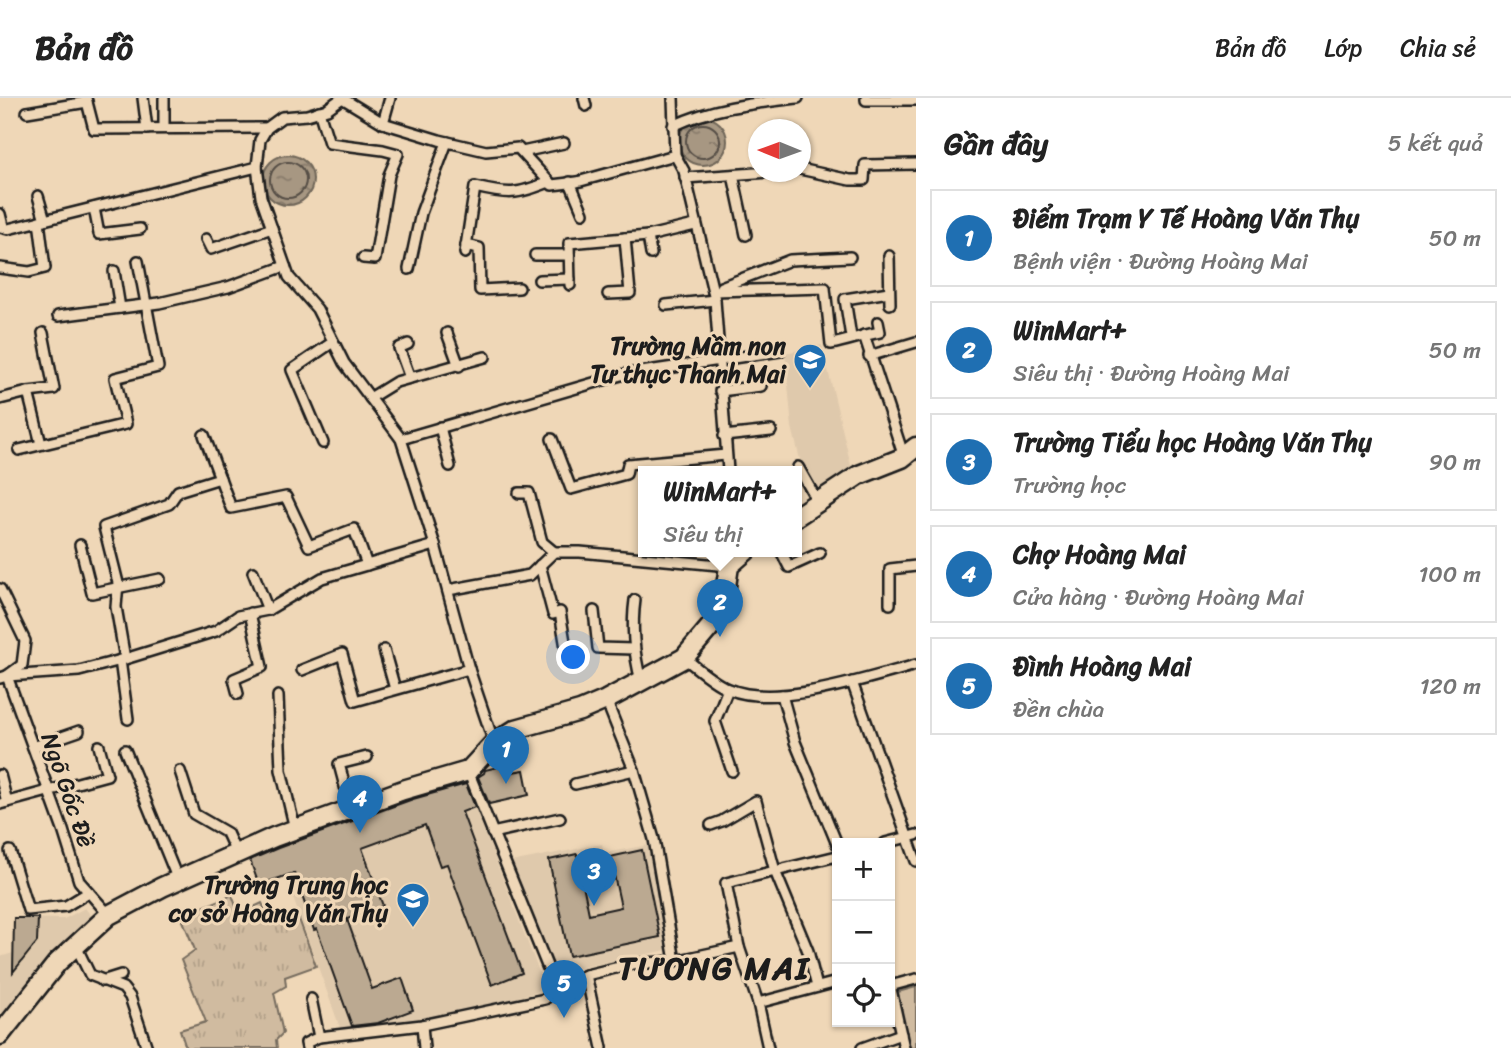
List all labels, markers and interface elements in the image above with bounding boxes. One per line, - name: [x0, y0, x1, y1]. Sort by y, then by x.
- text: Bản đồ: [35, 19, 133, 77]
- text: Bản đồ: [1215, 27, 1286, 69]
- text: Lớp: [1324, 27, 1362, 69]
- text: Chia sẻ: [1400, 27, 1476, 69]
- text: Gần đây: [944, 117, 1048, 171]
- north arrow: [748, 119, 811, 182]
- text: 5 kết quả: [1388, 123, 1483, 164]
- text: Điểm Trạm Y Tế Hoàng Văn Thụ: [1013, 195, 1360, 241]
- text: 1: [964, 218, 974, 259]
- text: 50 m: [1429, 218, 1481, 259]
- text: Bệnh viện · Đường Hoàng Mai: [1013, 241, 1308, 282]
- text: WinMart+: [1013, 307, 1127, 353]
- place label: Trường Mầm non Tư thục Thanh Mai: [591, 325, 787, 395]
- text: 2: [962, 330, 976, 371]
- text: 50 m: [1429, 330, 1481, 371]
- school or university icon: Trường Mầm non Tư thục Thanh Mai: [791, 341, 829, 390]
- text: Siêu thị · Đường Hoàng Mai: [1013, 353, 1289, 394]
- text: Trường Tiểu học Hoàng Văn Thụ: [1013, 419, 1372, 465]
- text: 3: [963, 442, 975, 483]
- text: 90 m: [1429, 442, 1481, 483]
- text: Trường học: [1013, 465, 1126, 506]
- popup: [638, 466, 802, 557]
- text: WinMart+: [663, 468, 777, 514]
- text: Siêu thị: [663, 514, 743, 555]
- text: Chợ Hoàng Mai: [1013, 531, 1186, 577]
- text: 4: [962, 554, 976, 595]
- text: 100 m: [1418, 554, 1481, 595]
- text: Cửa hàng · Đường Hoàng Mai: [1013, 577, 1304, 618]
- pin: 2: [697, 579, 743, 637]
- your location: [556, 640, 590, 674]
- text: Đình Hoàng Mai: [1013, 643, 1191, 689]
- text: 5: [962, 666, 976, 707]
- text: 120 m: [1420, 666, 1481, 707]
- text: Đền chùa: [1013, 689, 1104, 730]
- pin: 1: [483, 726, 529, 784]
- street label: Ngõ Gốc Đề: [29, 727, 107, 854]
- pin: 4: [337, 775, 383, 833]
- map controls: [832, 838, 895, 1027]
- button: +: [832, 838, 895, 901]
- pin: 3: [571, 848, 617, 906]
- place label: Trường Trung học cơ sở Hoàng Văn Thụ: [168, 864, 389, 934]
- school or university icon: Trường Trung học cơ sở Hoàng Văn Thụ: [394, 880, 432, 929]
- button: −: [832, 901, 895, 964]
- district label: TƯƠNG MAI: [618, 940, 810, 997]
- pin: 5: [541, 960, 587, 1018]
- button: locate: [832, 964, 895, 1027]

